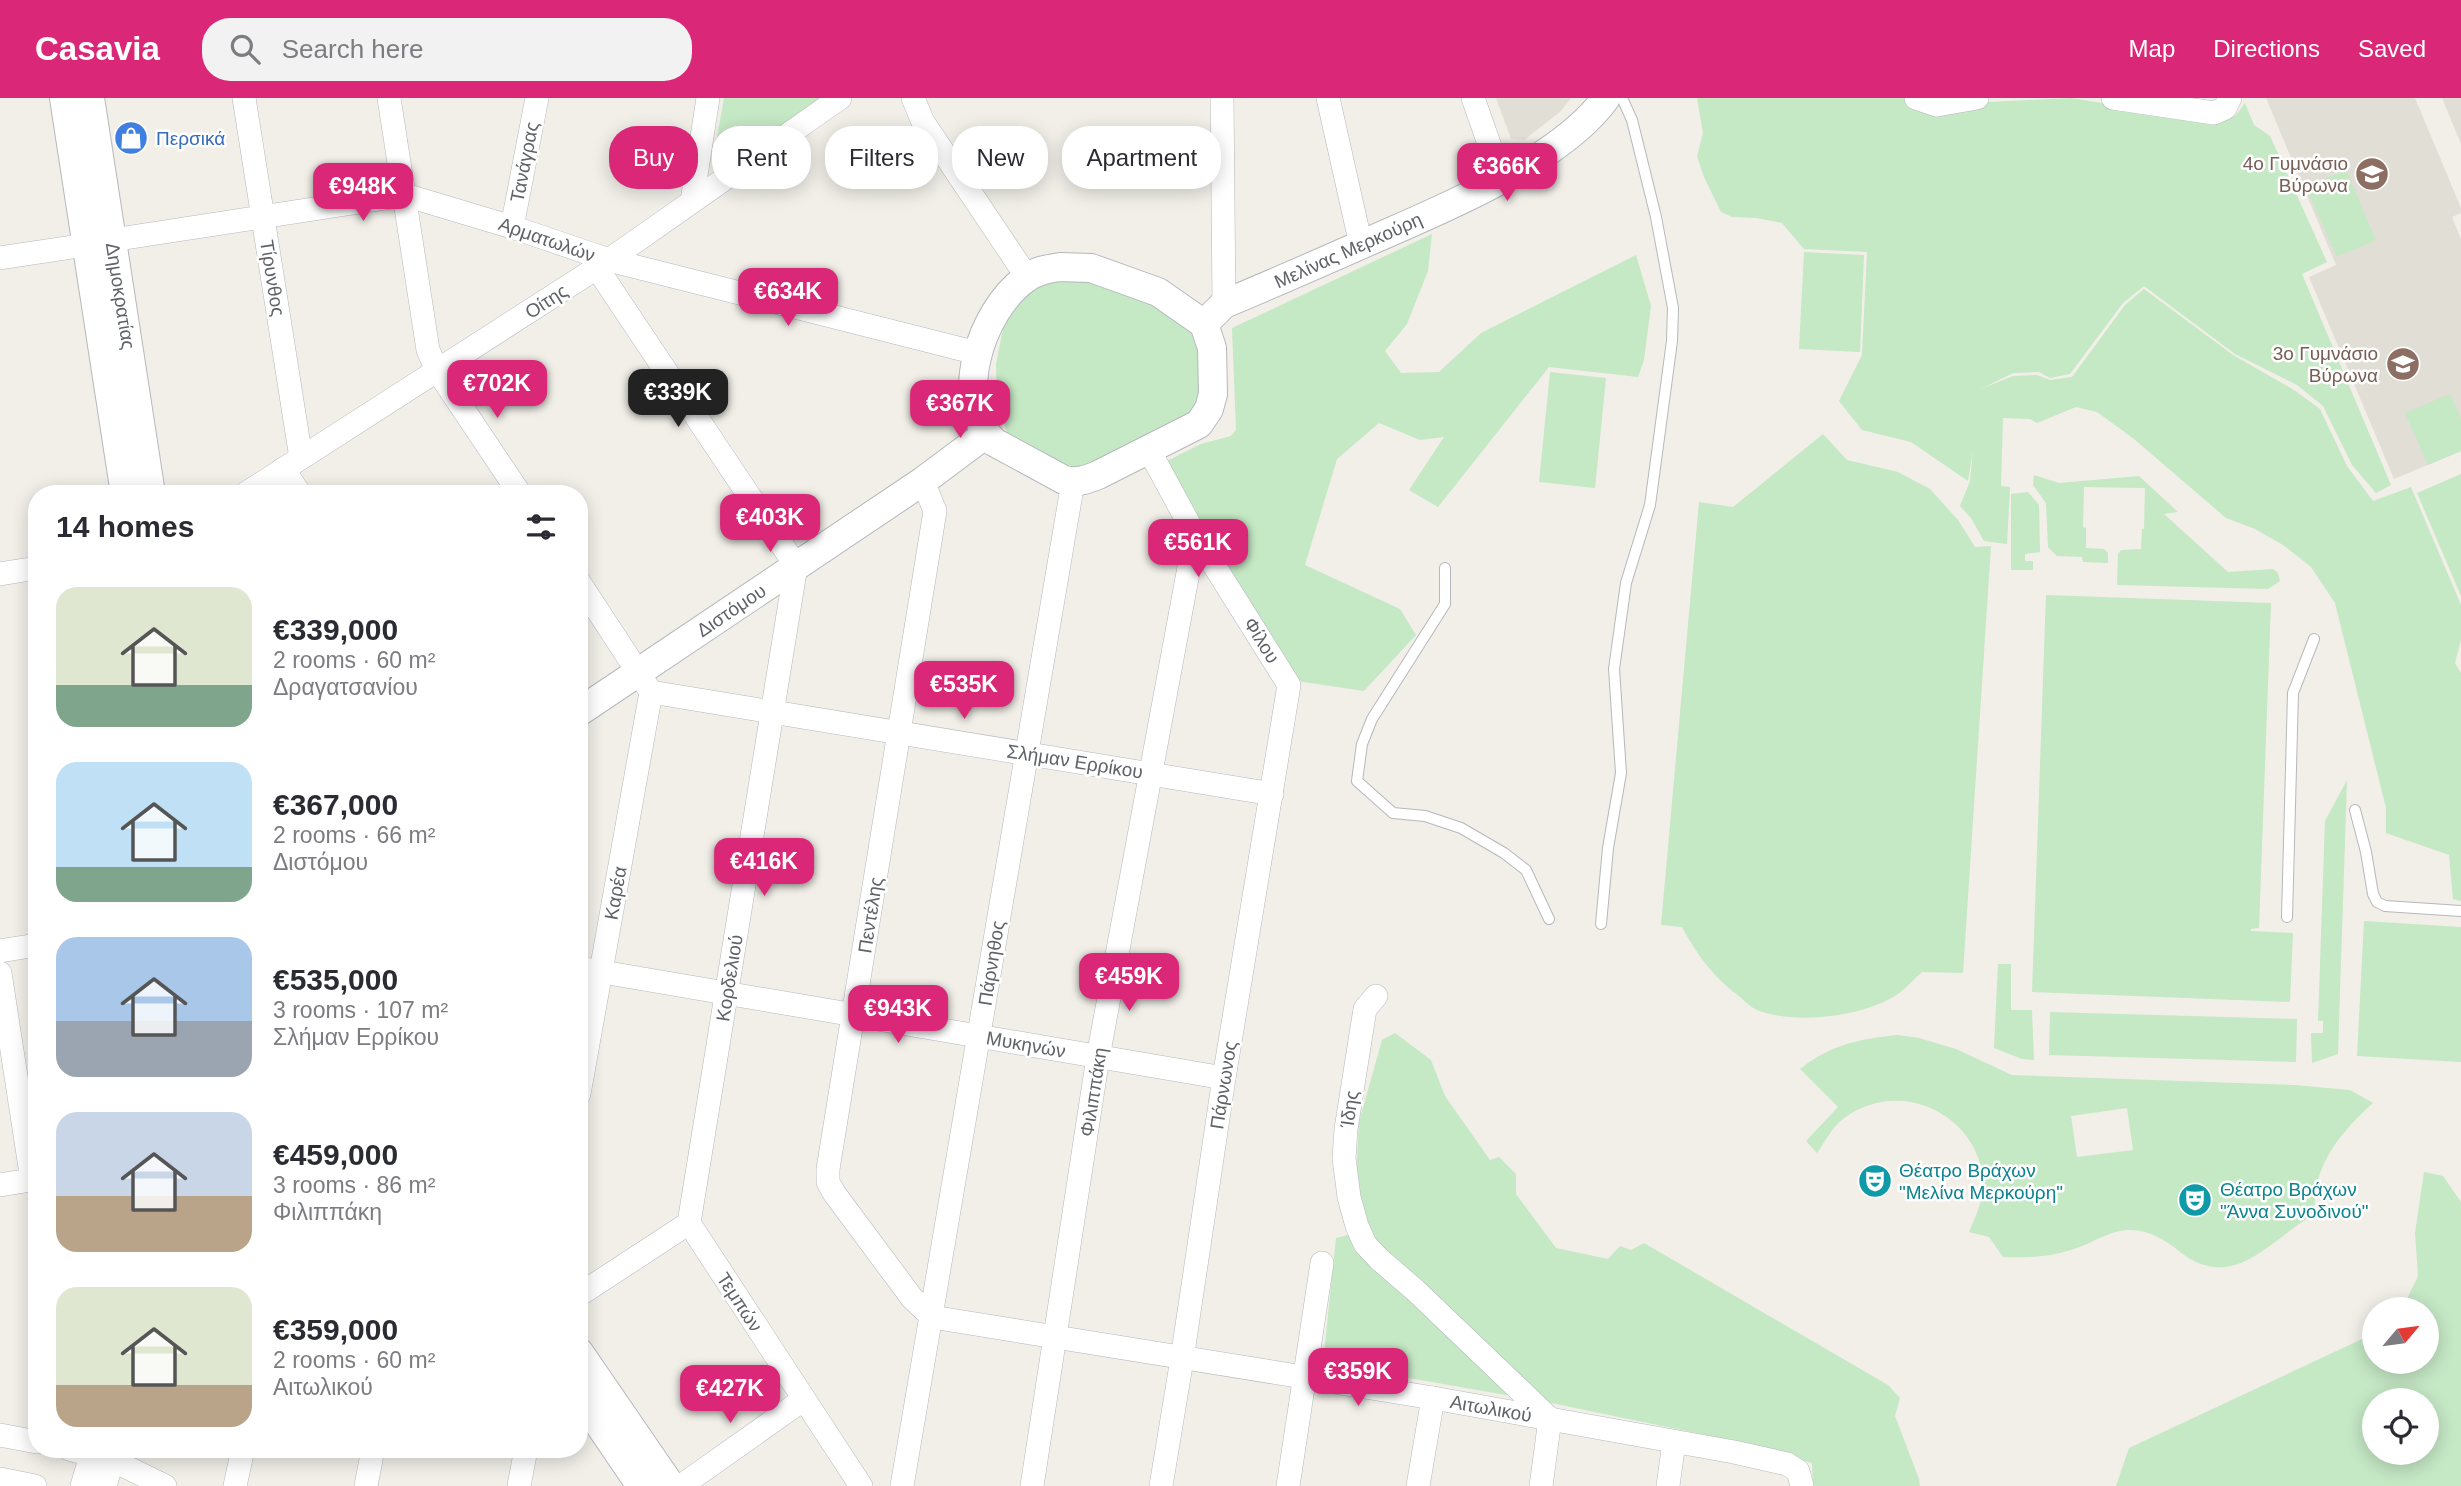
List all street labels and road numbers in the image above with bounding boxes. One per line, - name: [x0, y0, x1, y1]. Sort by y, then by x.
- street label: Τανάγρας: [506, 120, 543, 204]
- street label: Μελίνας Μερκούρη: [1271, 208, 1425, 293]
- street label: Αρματωλών: [496, 213, 598, 266]
- street label: Τίρυνθος: [256, 238, 289, 318]
- street label: Δημοκρατίας: [102, 241, 139, 351]
- street label: Οίτης: [521, 280, 571, 323]
- street label: Διστόμου: [693, 580, 770, 641]
- street label: Φίλου: [1240, 614, 1284, 667]
- street label: Σλήμαν Ερρίκου: [1005, 740, 1144, 783]
- street label: Καρέα: [600, 865, 630, 921]
- street label: Πεντέλης: [854, 875, 887, 955]
- street label: Πάρνηθος: [974, 919, 1009, 1007]
- street label: Κορδελιού: [712, 933, 747, 1023]
- street label: Μυκηνών: [985, 1027, 1067, 1062]
- street label: Πάρνωνος: [1206, 1039, 1241, 1131]
- street label: Φιλιππάκη: [1076, 1046, 1111, 1138]
- street label: Ίδης: [1336, 1089, 1363, 1130]
- street label: Τεμπών: [713, 1269, 766, 1336]
- street label: Αιτωλικού: [1448, 1391, 1533, 1426]

